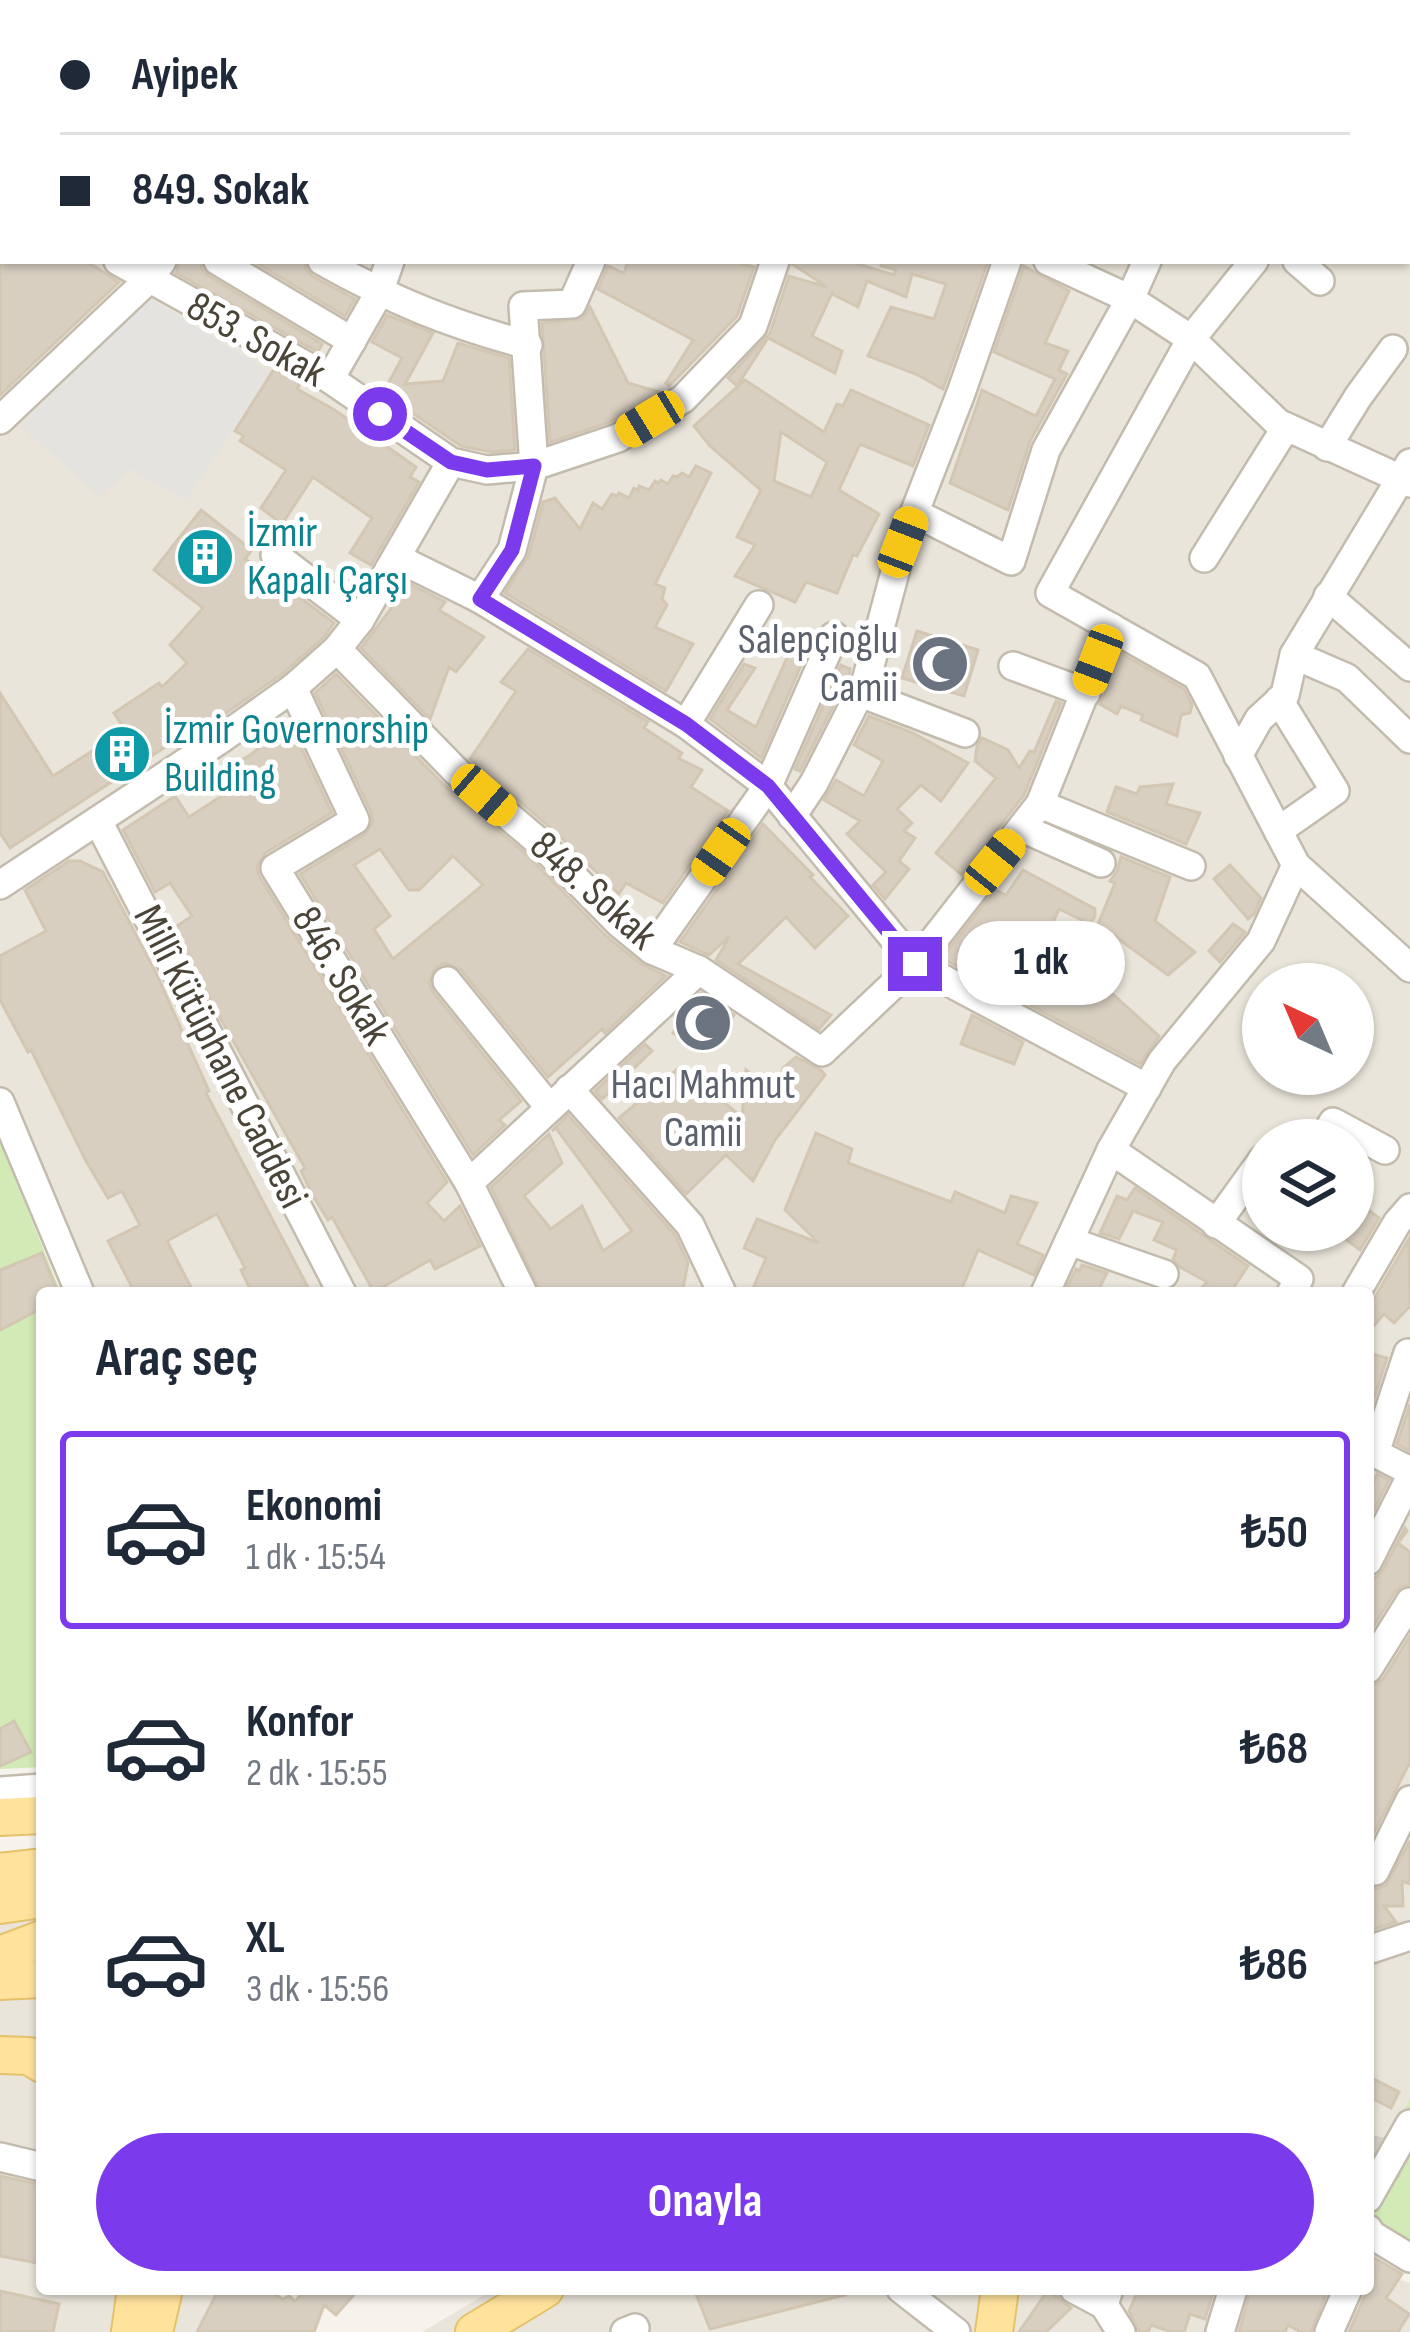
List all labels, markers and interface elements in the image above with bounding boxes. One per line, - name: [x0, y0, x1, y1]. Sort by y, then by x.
- text: Ayipek: [132, 48, 238, 103]
- text: 849. Sokak: [132, 163, 309, 218]
- street label: 853. Sokak: [178, 281, 334, 399]
- car: [610, 385, 690, 453]
- route start: [353, 387, 407, 441]
- car: [873, 502, 933, 582]
- place label: İzmir Kapalı Çarşı: [247, 508, 408, 607]
- building icon: İzmir Kapalı Çarşı: [174, 526, 236, 588]
- place label: Salepçioğlu Camii: [738, 615, 898, 714]
- car: [1068, 620, 1128, 700]
- mosque icon: Salepçioğlu Camii: [909, 633, 971, 695]
- place label: İzmir Governorship Building: [164, 705, 429, 804]
- building icon: İzmir Governorship Building: [91, 723, 153, 785]
- car: [445, 758, 523, 832]
- car: [686, 812, 756, 892]
- street label: 848. Sokak: [519, 821, 667, 961]
- car: [958, 823, 1032, 901]
- street label: Millî Kütüphane Caddesi: [122, 897, 318, 1217]
- street label: 846. Sokak: [280, 898, 402, 1054]
- callout: 1 dk: [957, 922, 1125, 1006]
- route end: [888, 937, 942, 991]
- text: 1 dk: [1014, 939, 1068, 986]
- north arrow: [1242, 963, 1374, 1095]
- map controls: [1242, 963, 1374, 1251]
- mosque icon: Hacı Mahmut Camii: [672, 992, 734, 1054]
- place label: Hacı Mahmut Camii: [611, 1060, 795, 1159]
- button: layers: [1242, 1119, 1374, 1251]
- text: Araç seç: [96, 1326, 258, 1391]
- icon: car: [102, 1476, 210, 1584]
- text: Ekonomi: [246, 1479, 382, 1534]
- text: ₺50: [1241, 1506, 1308, 1561]
- text: 1 dk · 15:54: [246, 1534, 386, 1581]
- icon: car: [102, 1692, 210, 1800]
- text: Konfor: [246, 1695, 354, 1750]
- text: ₺68: [1240, 1722, 1308, 1777]
- text: 2 dk · 15:55: [246, 1750, 388, 1797]
- icon: car: [102, 1908, 210, 2016]
- text: XL: [246, 1911, 285, 1966]
- text: ₺86: [1240, 1938, 1308, 1993]
- text: 3 dk · 15:56: [246, 1966, 389, 2013]
- button: Onayla: [96, 2133, 1314, 2271]

